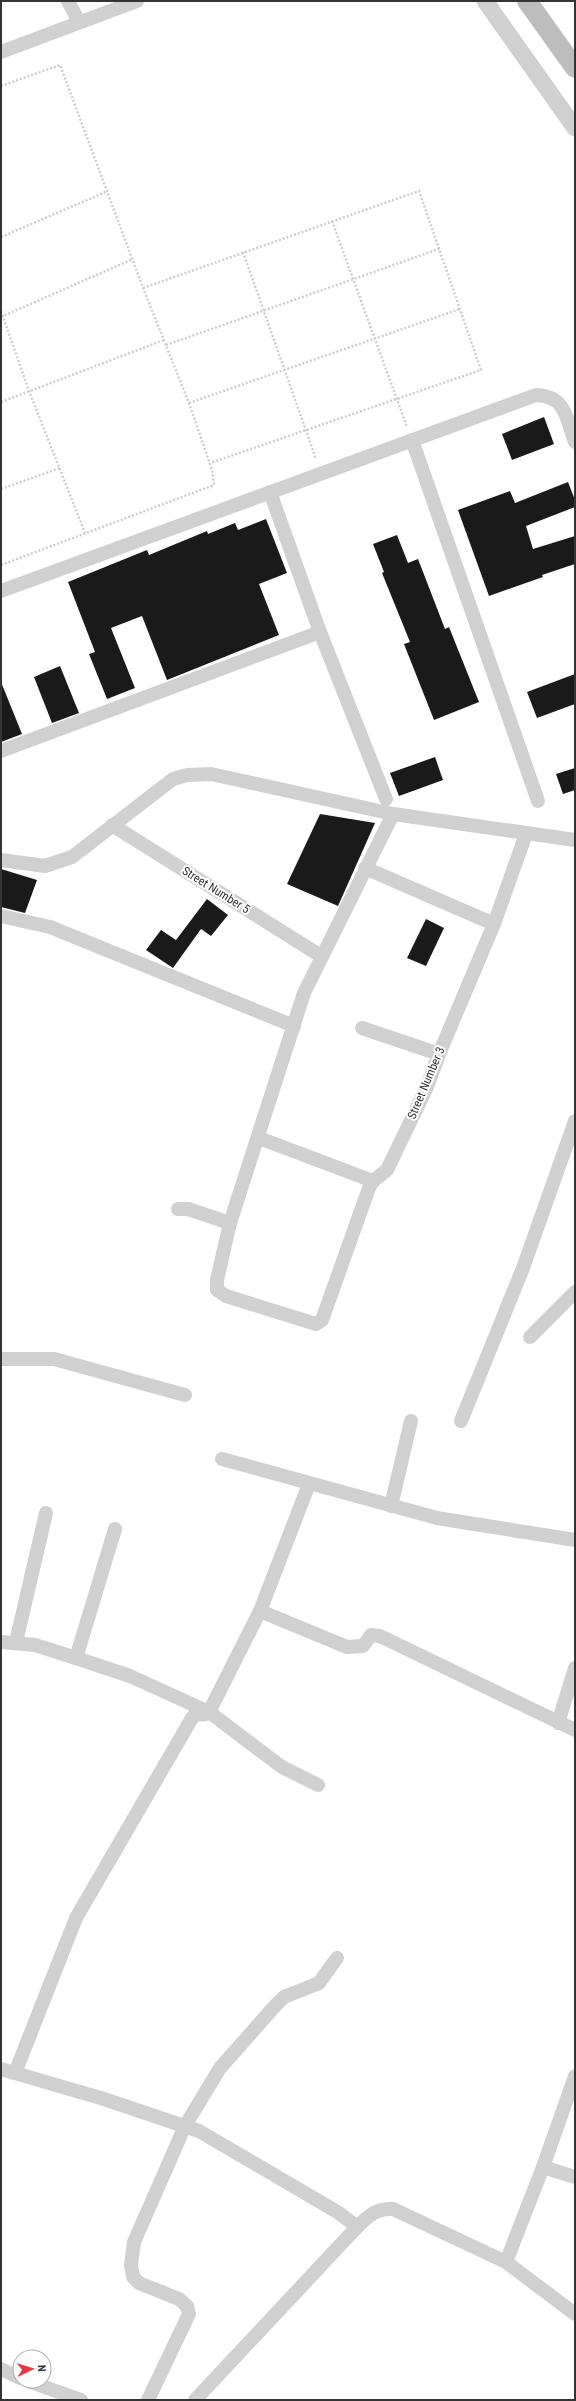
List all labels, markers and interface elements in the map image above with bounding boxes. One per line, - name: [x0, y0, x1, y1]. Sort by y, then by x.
- street label: Street Number 5: [180, 864, 252, 916]
- street label: Street Number 3: [405, 1045, 448, 1121]
- north arrow: [12, 2349, 52, 2389]
- text: N: [35, 2365, 48, 2372]

